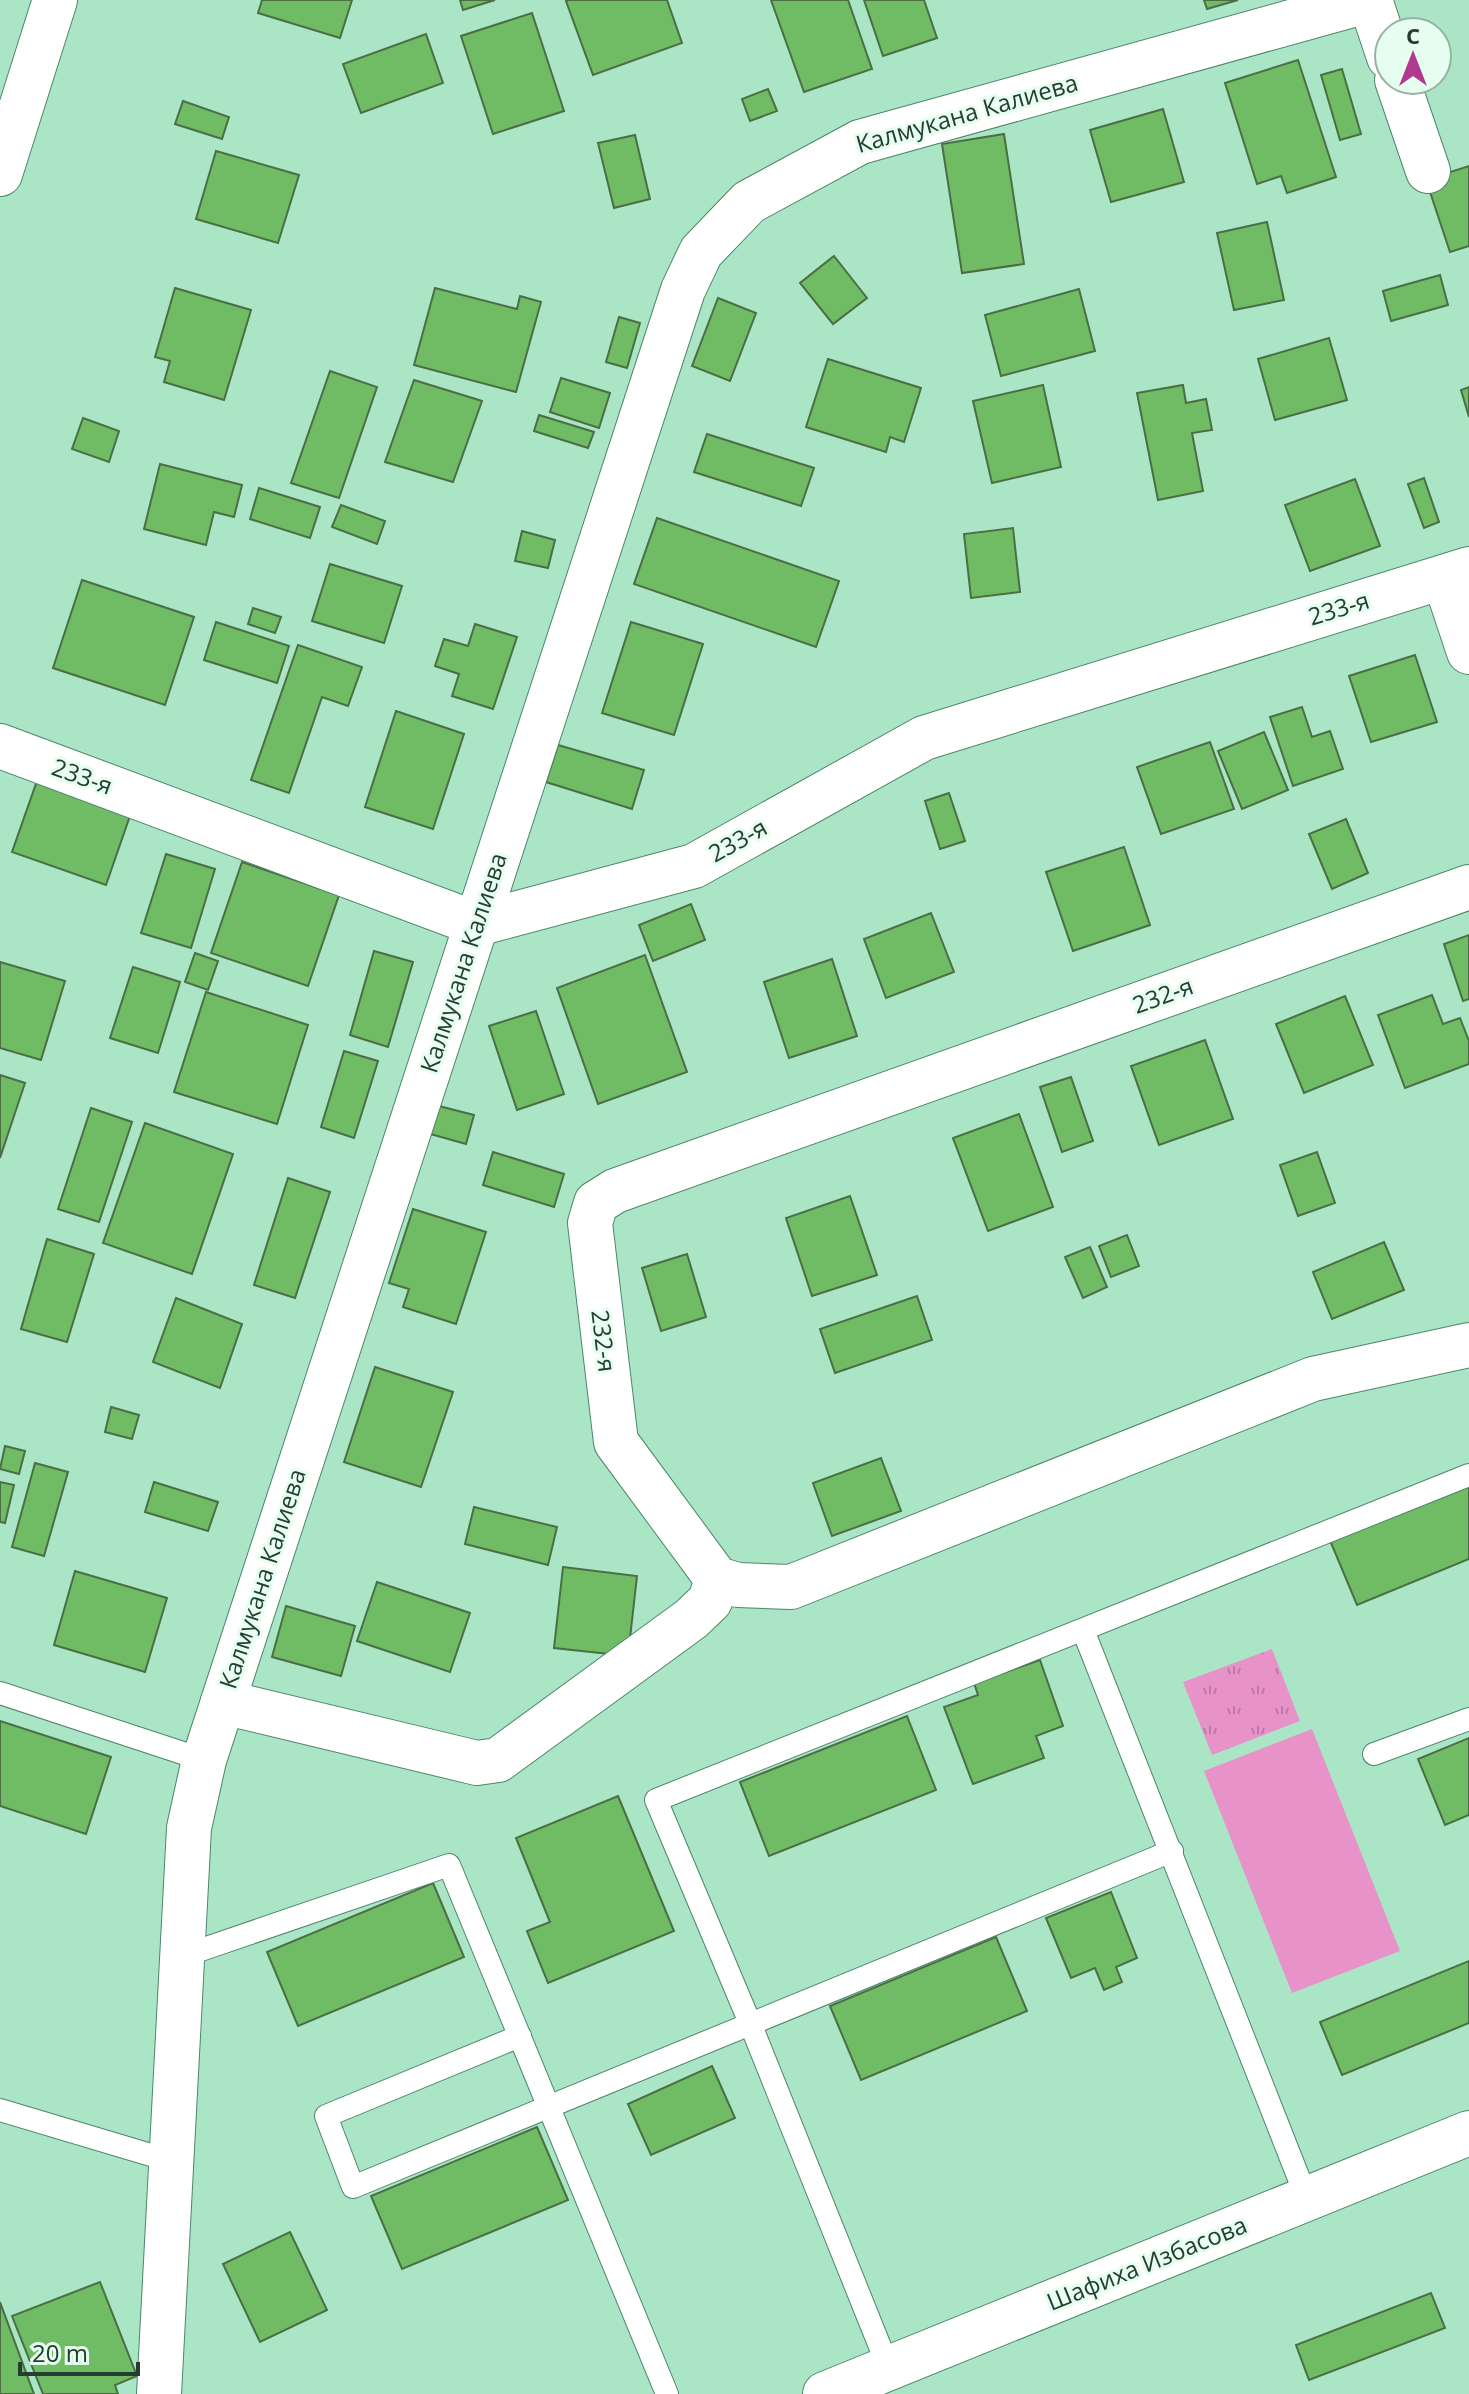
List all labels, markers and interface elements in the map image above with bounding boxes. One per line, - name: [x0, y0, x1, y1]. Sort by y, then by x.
- north arrow: [1373, 16, 1453, 96]
- text: С: [1406, 20, 1420, 50]
- street label: Калмукана Калиева: [852, 65, 1081, 160]
- street label: 233-я: [1304, 583, 1373, 632]
- street label: 233-я: [48, 749, 117, 802]
- street label: 233-я: [702, 810, 772, 869]
- street label: Калмукана Калиева: [411, 848, 514, 1077]
- street label: 232-я: [1128, 968, 1197, 1021]
- street label: 232-я: [584, 1308, 625, 1374]
- street label: Калмукана Калиева: [210, 1464, 313, 1693]
- street label: Шафиха Избасова: [1041, 2207, 1251, 2318]
- scale bar: [20, 2326, 138, 2376]
- text: 20 m: [32, 2336, 88, 2369]

